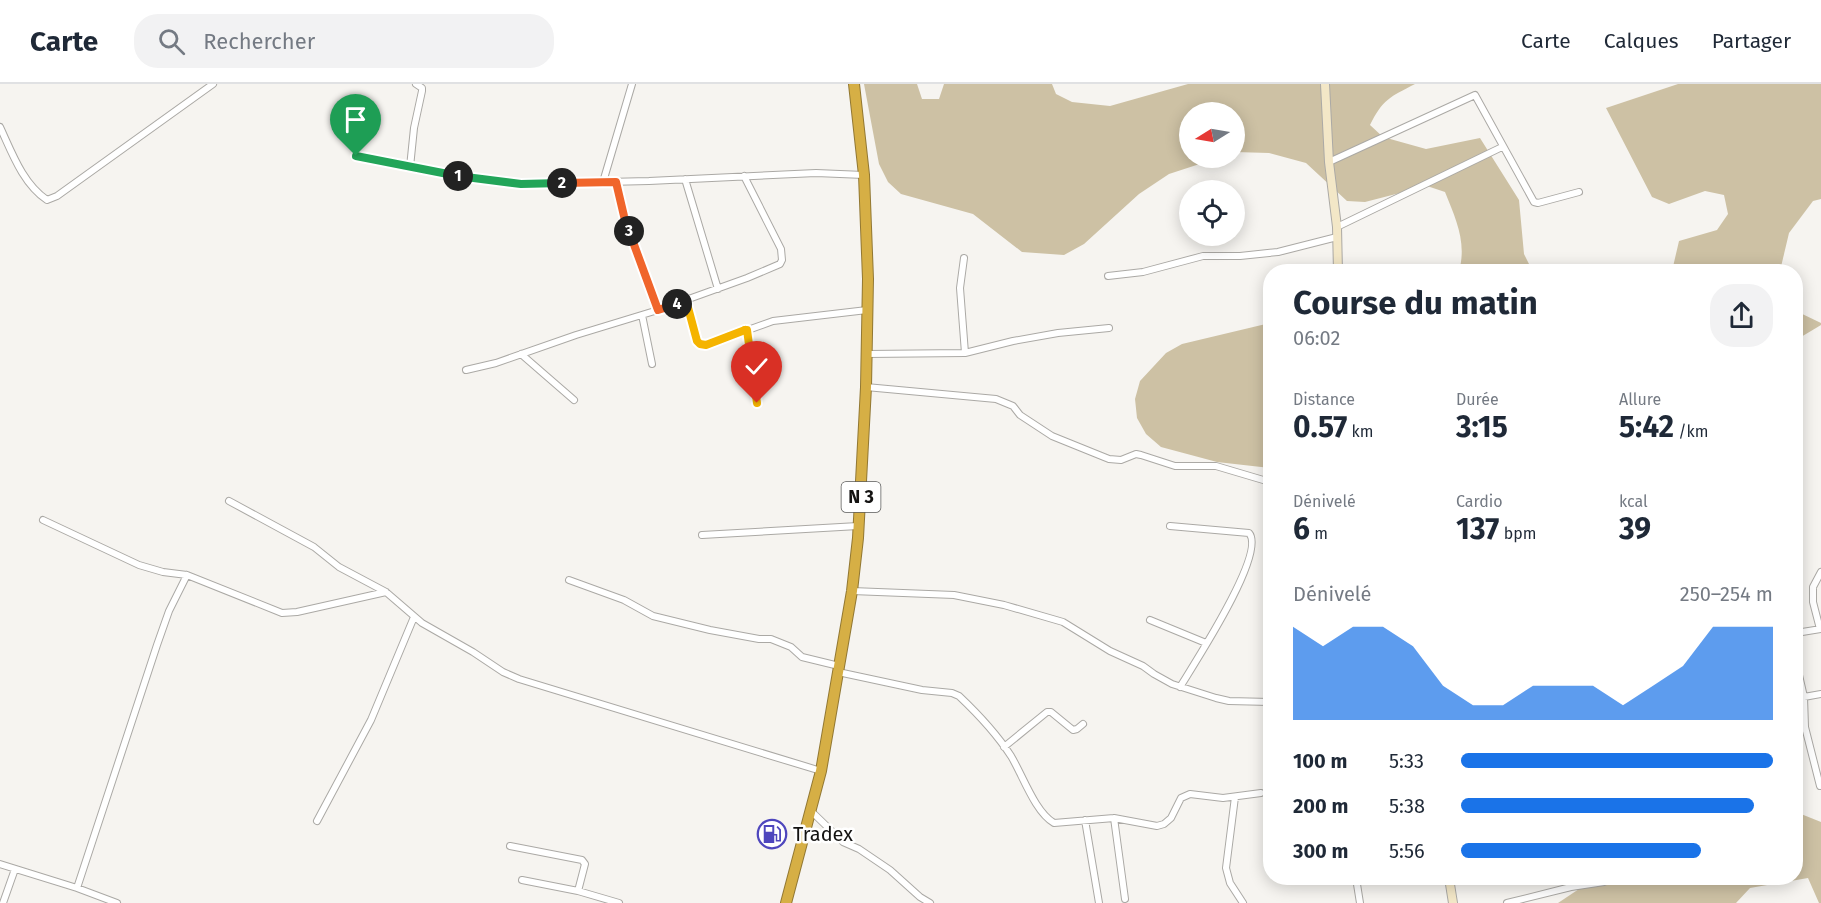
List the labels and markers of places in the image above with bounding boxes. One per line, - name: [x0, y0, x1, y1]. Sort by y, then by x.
- pin: [330, 94, 381, 156]
- pin: 1: [443, 161, 473, 191]
- pin: 2: [547, 168, 577, 198]
- pin: 3: [614, 216, 644, 246]
- pin: 4: [662, 289, 692, 319]
- pin: [731, 341, 782, 403]
- fuel station icon: Tradex: [756, 818, 788, 850]
- place label: Tradex: [793, 822, 853, 846]

